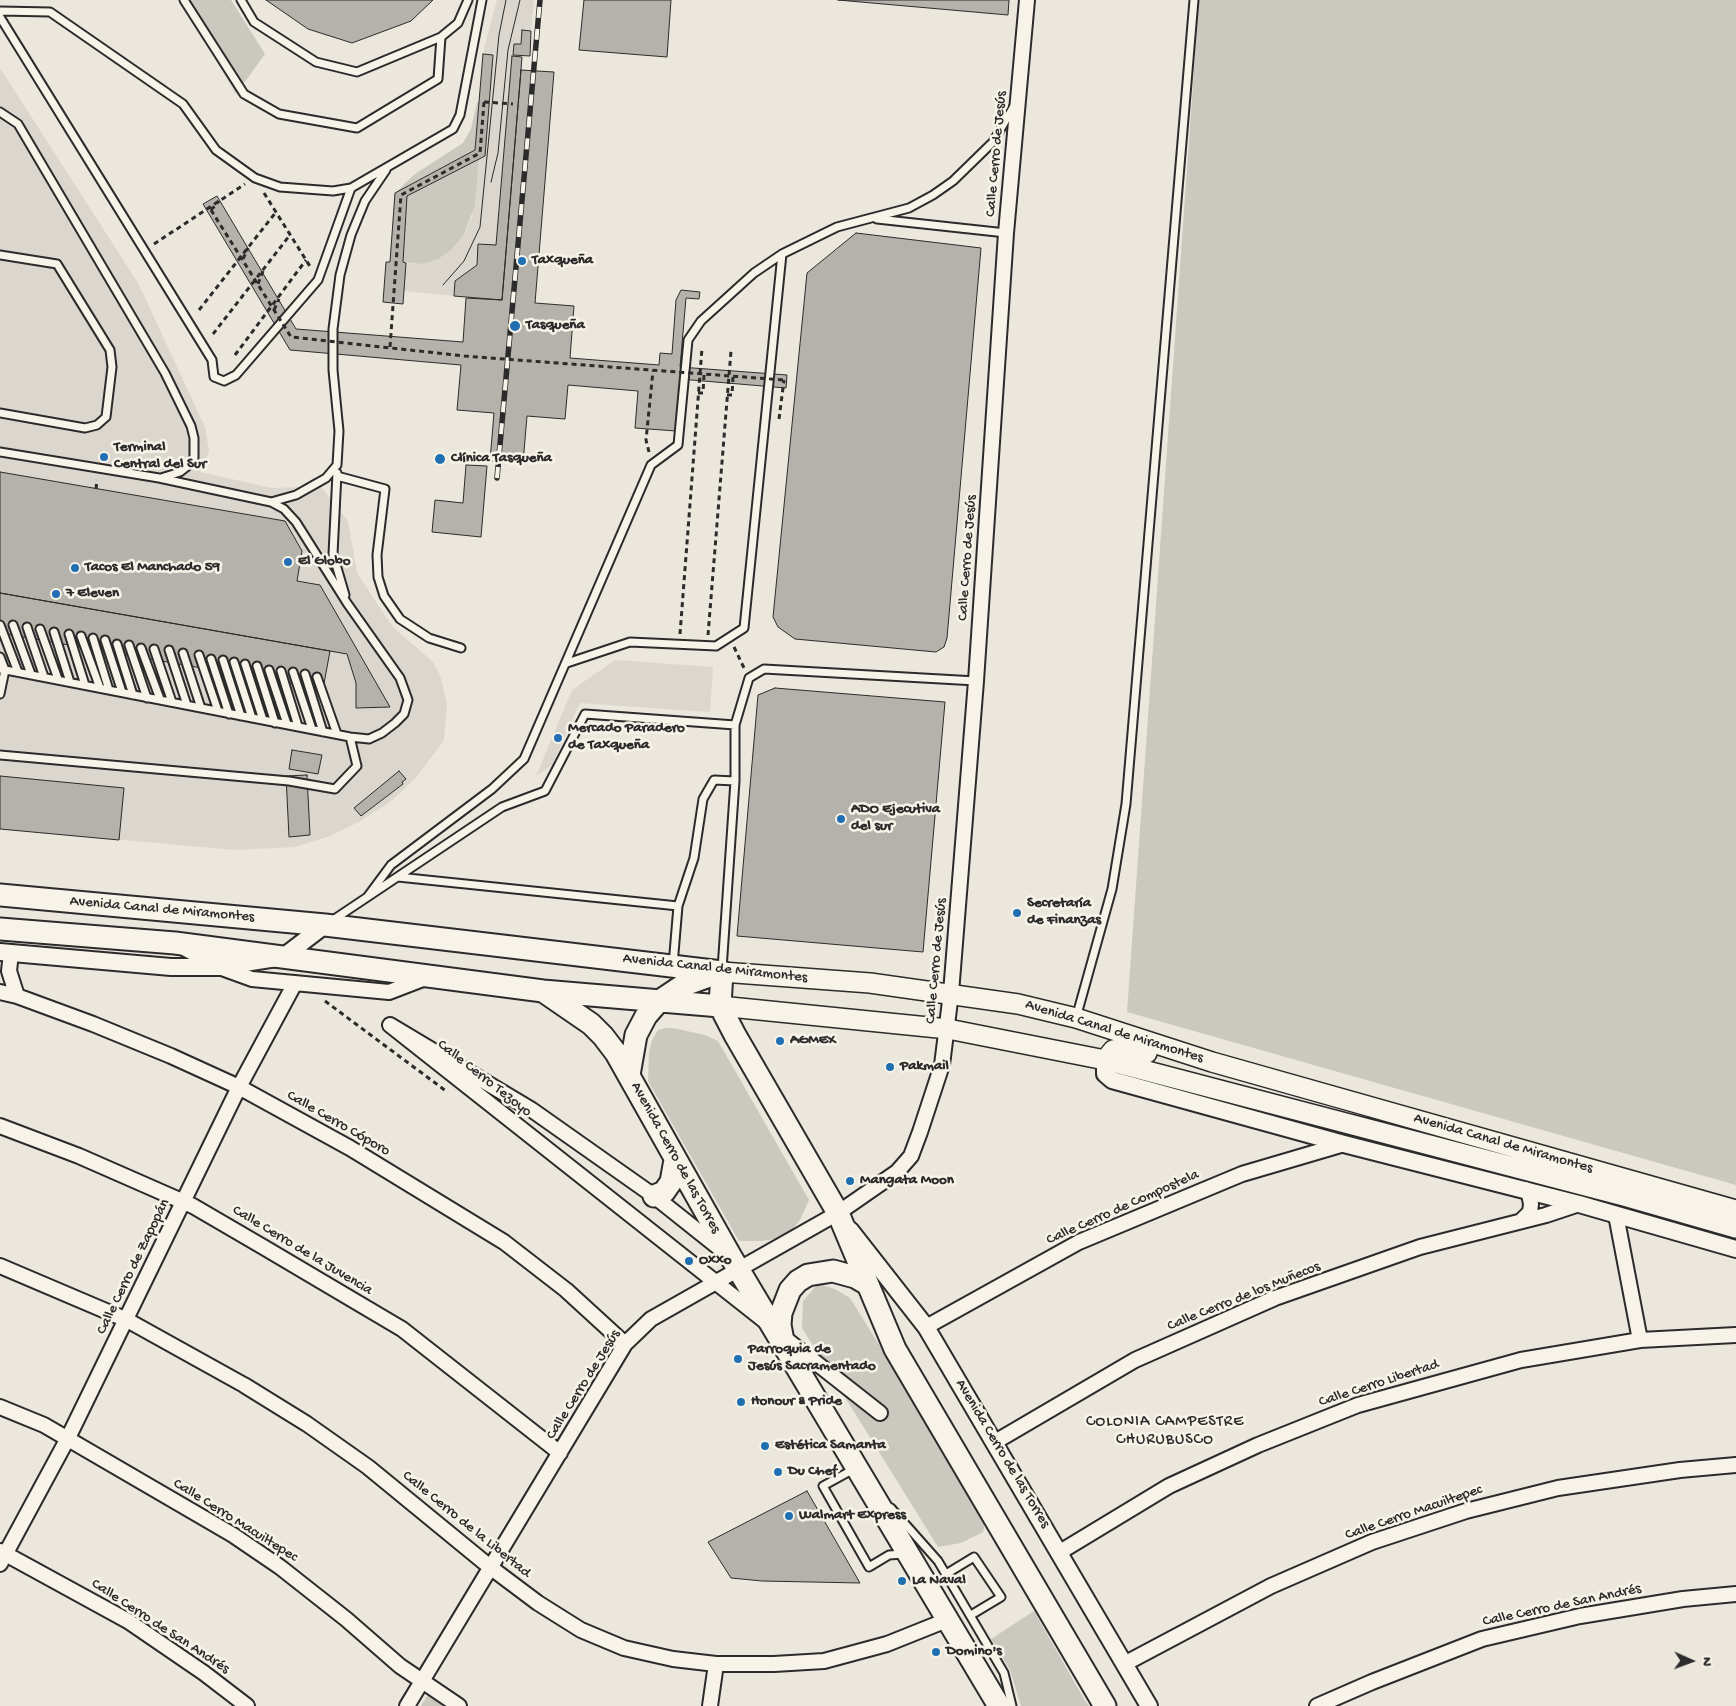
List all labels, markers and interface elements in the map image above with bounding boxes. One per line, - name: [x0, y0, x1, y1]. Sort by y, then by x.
- street label: Calle Cerro de Jesús: [983, 90, 1011, 218]
- place label: Taxqueña: [532, 252, 593, 270]
- marker: Taxqueña: [516, 255, 528, 267]
- place label: Tasqueña: [526, 317, 585, 335]
- marker: Tasqueña: [508, 319, 522, 333]
- place label: Terminal Central del Sur: [114, 439, 206, 474]
- place label: Clínica Tasqueña: [451, 450, 552, 468]
- marker: Terminal Central del Sur: [98, 451, 110, 463]
- marker: Clínica Tasqueña: [433, 452, 447, 466]
- street label: Calle Cerro de Jesús: [955, 495, 981, 621]
- place label: El Globo: [298, 553, 350, 571]
- marker: El Globo: [282, 556, 294, 568]
- place label: Tacos El Manchado 59: [85, 559, 220, 577]
- marker: Tacos El Manchado 59: [69, 562, 81, 574]
- place label: 7 Eleven: [66, 585, 119, 603]
- marker: 7 Eleven: [50, 588, 62, 600]
- place label: Mercado Paradero de Taxqueña: [568, 720, 685, 755]
- marker: Mercado Paradero de Taxqueña: [552, 732, 564, 744]
- place label: ADO Ejecutiva del sur: [851, 801, 940, 836]
- marker: ADO Ejecutiva del sur: [835, 813, 847, 825]
- street label: Avenida Canal de Miramontes: [69, 893, 255, 927]
- place label: Secretaría de Finanzas: [1027, 895, 1101, 930]
- street label: Calle Cerro de Jesús: [923, 897, 951, 1025]
- marker: Secretaría de Finanzas: [1011, 907, 1023, 919]
- street label: Avenida Canal de Miramontes: [622, 950, 808, 988]
- street label: Avenida Canal de Miramontes: [1023, 996, 1205, 1068]
- place label: AGMEX: [790, 1032, 836, 1050]
- marker: AGMEX: [774, 1035, 786, 1047]
- street label: Calle Cerro Tezoyo: [433, 1036, 535, 1122]
- place label: Pakmail: [900, 1058, 949, 1076]
- marker: Pakmail: [884, 1061, 896, 1073]
- street label: Avenida Cerro de las Torres: [626, 1079, 724, 1237]
- street label: Calle Cerro Cóporo: [283, 1087, 393, 1161]
- street label: Avenida Canal de Miramontes: [1411, 1110, 1595, 1178]
- street label: Calle Cerro de Compostela: [1044, 1166, 1202, 1250]
- place label: Mangata Moon: [860, 1172, 954, 1190]
- marker: Mangata Moon: [844, 1175, 856, 1187]
- street label: Calle Cerro de Zapopán: [93, 1196, 175, 1338]
- street label: Calle Cerro de la Juvencia: [229, 1202, 375, 1300]
- place label: Oxxo: [699, 1252, 732, 1270]
- marker: Oxxo: [683, 1255, 695, 1267]
- street label: Calle Cerro de los Muñecos: [1165, 1258, 1323, 1336]
- street label: Calle Cerro de Jesús: [543, 1327, 625, 1443]
- place label: Parroquia de Jesús Sacramentado: [748, 1341, 876, 1376]
- marker: Parroquia de Jesús Sacramentado: [732, 1353, 744, 1365]
- street label: Calle Cerro Libertad: [1317, 1356, 1441, 1412]
- street label: Avenida Cerro de las Torres: [950, 1376, 1054, 1532]
- place label: Honour & Pride: [751, 1393, 842, 1411]
- marker: Honour & Pride: [735, 1396, 747, 1408]
- district label: COLONIA CAMPESTRE CHURUBUSCO: [1084, 1413, 1246, 1451]
- place label: Estética Samanta: [775, 1437, 886, 1455]
- marker: Estética Samanta: [759, 1440, 771, 1452]
- place label: Du Chef: [788, 1463, 837, 1481]
- marker: Du Chef: [772, 1466, 784, 1478]
- street label: Calle Cerro de la Libertad: [398, 1468, 534, 1582]
- street label: Calle Cerro Macuiltepec: [169, 1475, 301, 1567]
- street label: Calle Cerro Macuiltepec: [1343, 1481, 1485, 1545]
- place label: Walmart Express: [799, 1507, 906, 1525]
- marker: Walmart Express: [783, 1510, 795, 1522]
- place label: La Naval: [912, 1572, 966, 1590]
- street label: Calle Cerro de San Andrés: [87, 1575, 233, 1679]
- marker: La Naval: [896, 1575, 908, 1587]
- street label: Calle Cerro de San Andrés: [1481, 1580, 1643, 1632]
- north arrow: [1666, 1636, 1716, 1686]
- place label: Domino's: [946, 1643, 1002, 1661]
- marker: Domino's: [930, 1646, 942, 1658]
- text: N: [1698, 1657, 1715, 1666]

